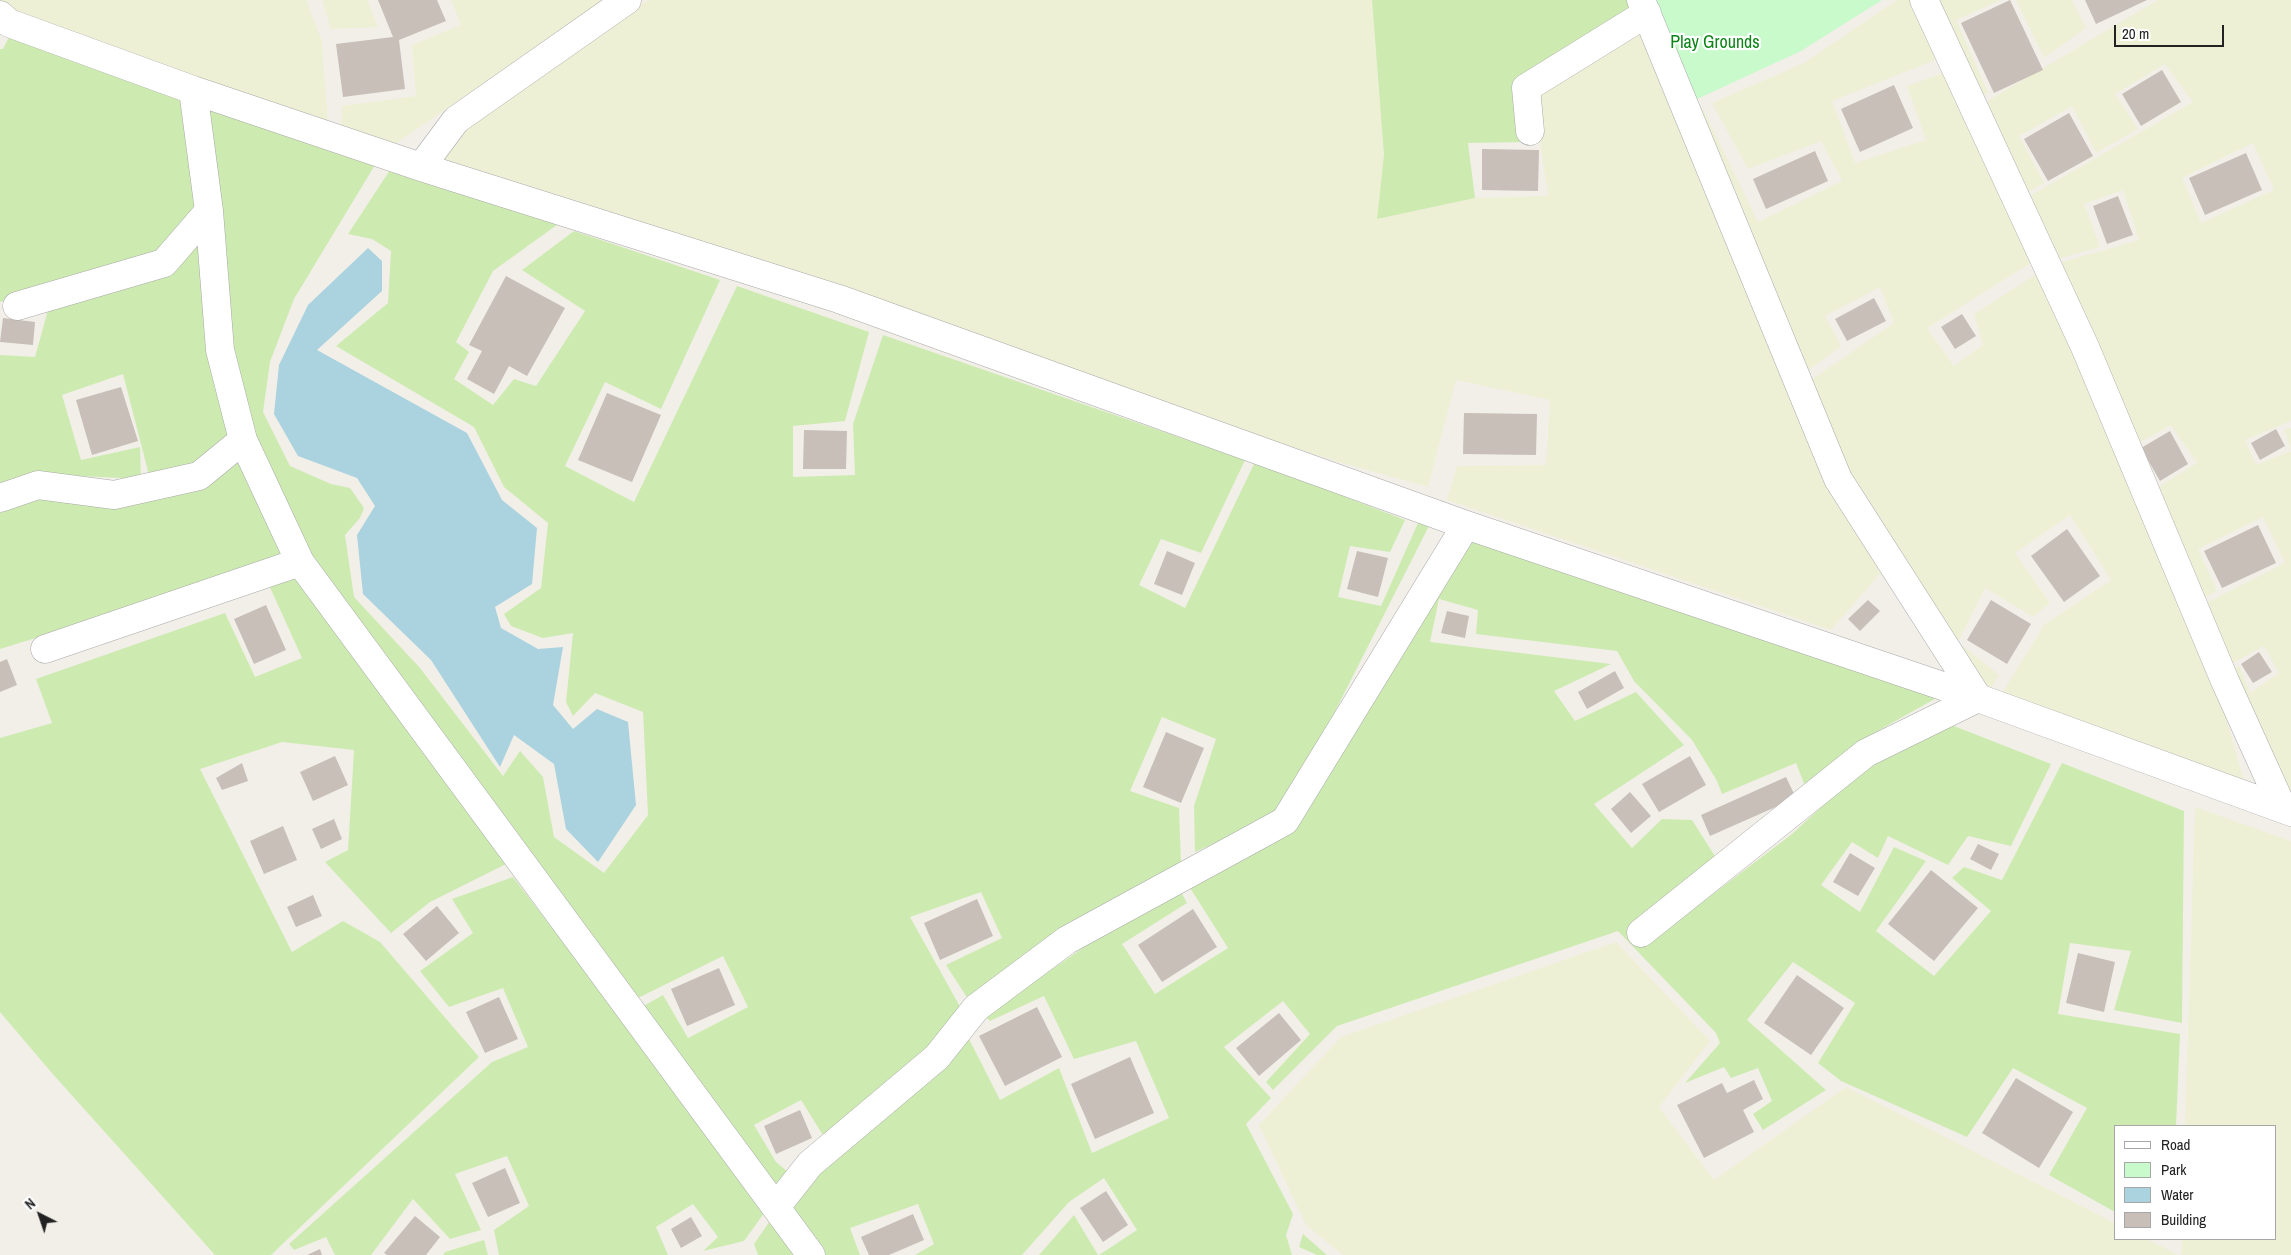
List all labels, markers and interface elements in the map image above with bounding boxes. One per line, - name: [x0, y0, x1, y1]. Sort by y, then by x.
- scale bar: [2116, 15, 2226, 47]
- text: 20 m: [2122, 23, 2149, 44]
- park label: Play Grounds: [1670, 32, 1760, 54]
- legend: [2114, 1125, 2276, 1240]
- text: Road: [2161, 1134, 2190, 1155]
- text: Park: [2161, 1159, 2186, 1180]
- text: Water: [2161, 1184, 2193, 1205]
- north arrow: [15, 1190, 65, 1240]
- text: N: [21, 1194, 39, 1213]
- text: Building: [2161, 1209, 2206, 1230]

